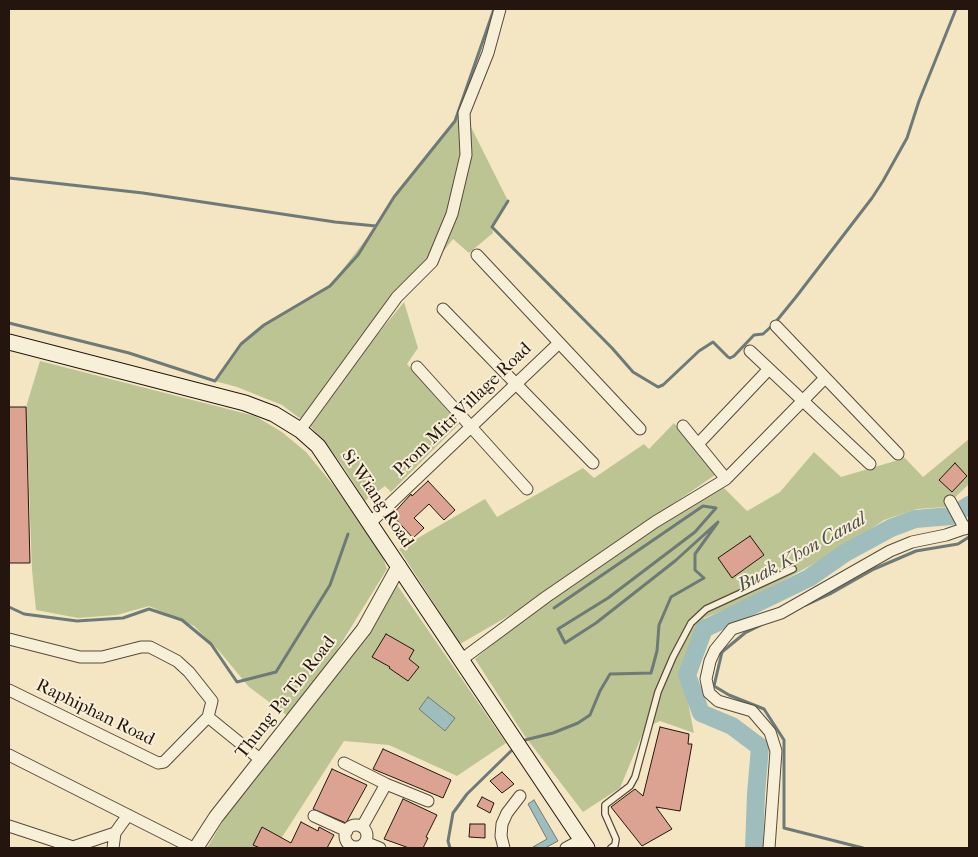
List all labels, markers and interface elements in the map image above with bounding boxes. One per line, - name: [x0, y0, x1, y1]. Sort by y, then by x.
- street label: Prom Mitr Village Road: [389, 338, 537, 482]
- street label: Si Wiang Road: [336, 446, 418, 552]
- water label: Buak Khon Canal: [734, 508, 870, 598]
- street label: Thung Pa Tio Road: [232, 632, 340, 764]
- street label: Raphiphan Road: [32, 675, 158, 751]

